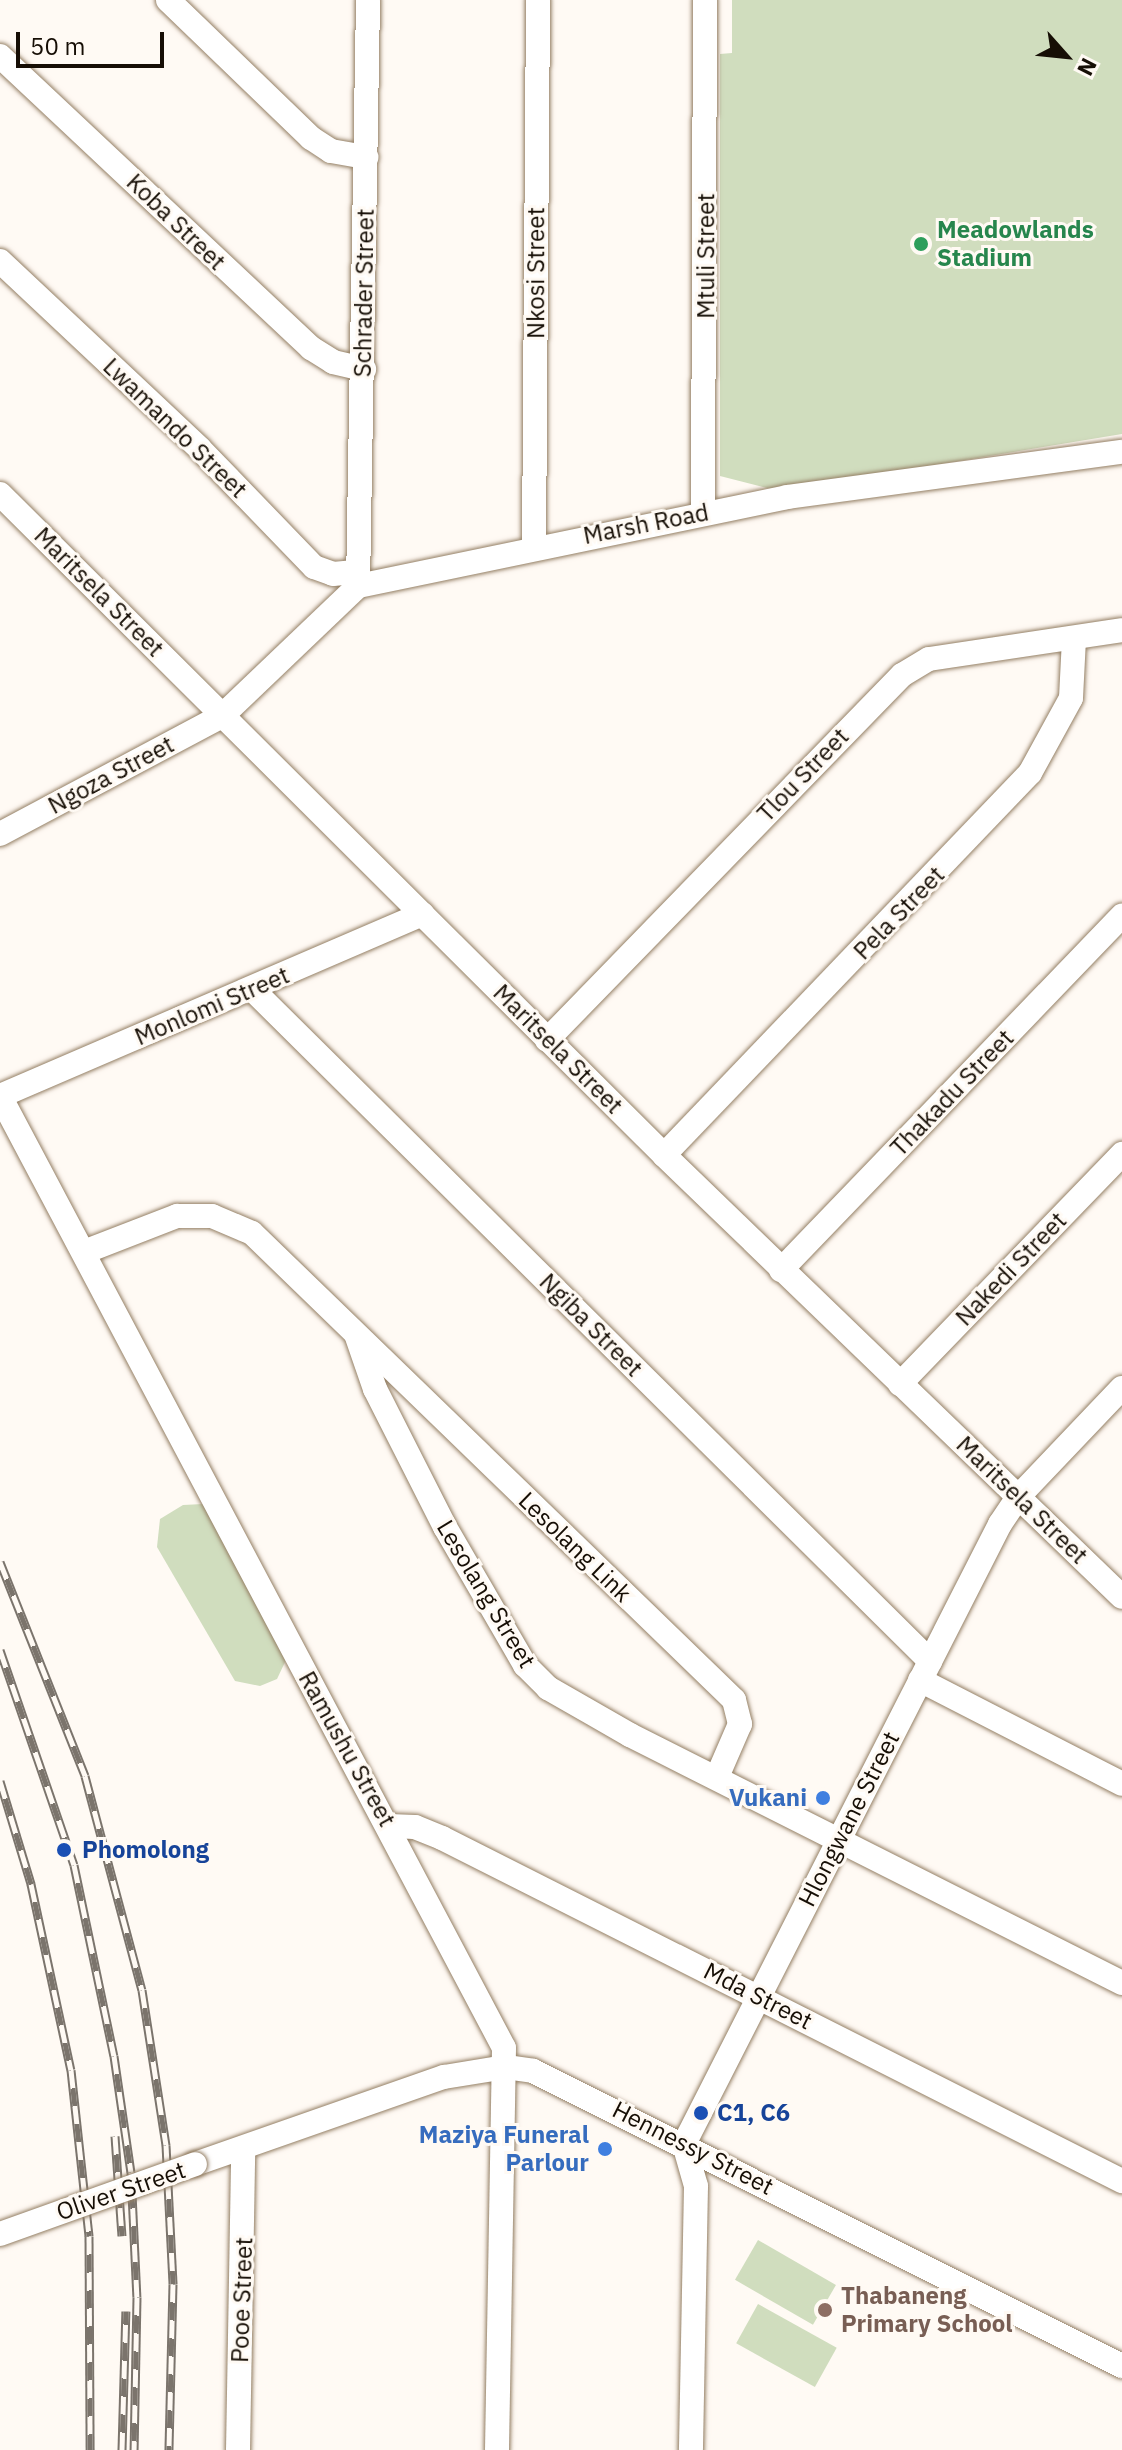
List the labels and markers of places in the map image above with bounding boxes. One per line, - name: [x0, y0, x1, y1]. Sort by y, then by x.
- place label: Meadowlands Stadium: [937, 216, 1094, 272]
- marker: Meadowlands Stadium: [912, 235, 930, 253]
- place label: Vukani: [729, 1784, 807, 1812]
- marker: Vukani: [814, 1789, 832, 1807]
- place label: Phomolong: [82, 1836, 209, 1864]
- marker: Phomolong: [53, 1839, 75, 1861]
- place label: C1, C6: [717, 2099, 790, 2127]
- marker: C1, C6: [692, 2104, 710, 2122]
- place label: Maziya Funeral Parlour: [419, 2121, 589, 2177]
- marker: Maziya Funeral Parlour: [596, 2140, 614, 2158]
- place label: Thabaneng Primary School: [841, 2282, 1013, 2338]
- marker: Thabaneng Primary School: [816, 2301, 834, 2319]

